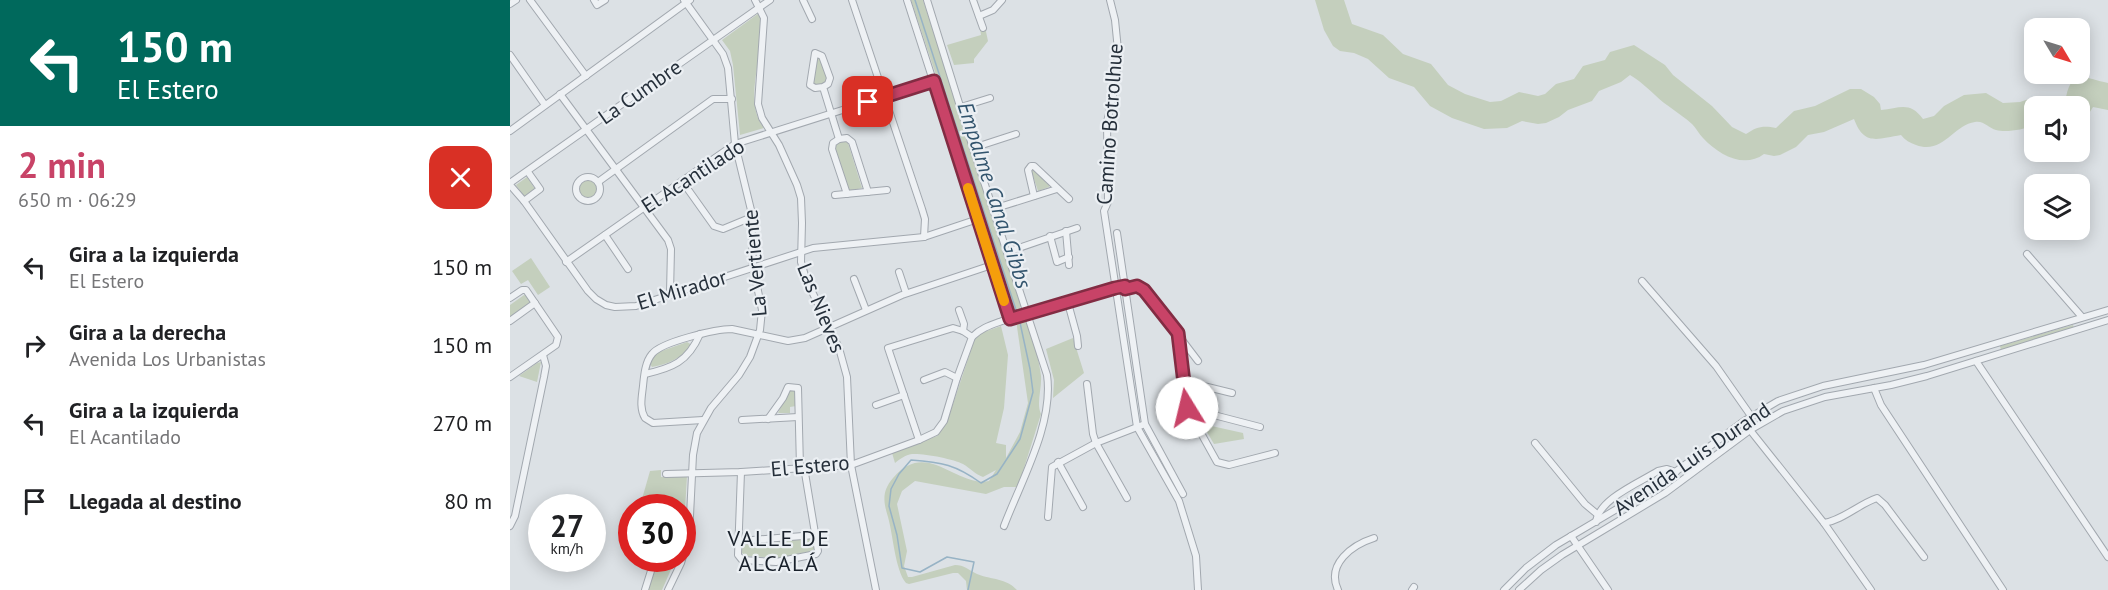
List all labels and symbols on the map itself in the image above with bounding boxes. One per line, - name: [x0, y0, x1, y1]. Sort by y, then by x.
- north arrow: [2024, 18, 2090, 84]
- street label: Camino Botrolhue: [1090, 42, 1129, 206]
- street label: La Cumbre: [593, 53, 687, 130]
- pin: [842, 76, 893, 127]
- water label: Empalme Canal Gibbs: [952, 98, 1038, 292]
- street label: El Acantilado: [636, 132, 749, 219]
- street label: La Vertiente: [736, 208, 773, 318]
- street label: Las Nieves: [791, 259, 852, 357]
- street label: El Mirador: [634, 263, 730, 316]
- position arrow: [1155, 376, 1219, 440]
- street label: Avenida Luis Durand: [1608, 396, 1775, 521]
- street label: El Estero: [769, 449, 851, 482]
- speed limit sign: 30: [618, 494, 696, 572]
- district label: VALLE DE ALCALÁ: [727, 524, 830, 577]

